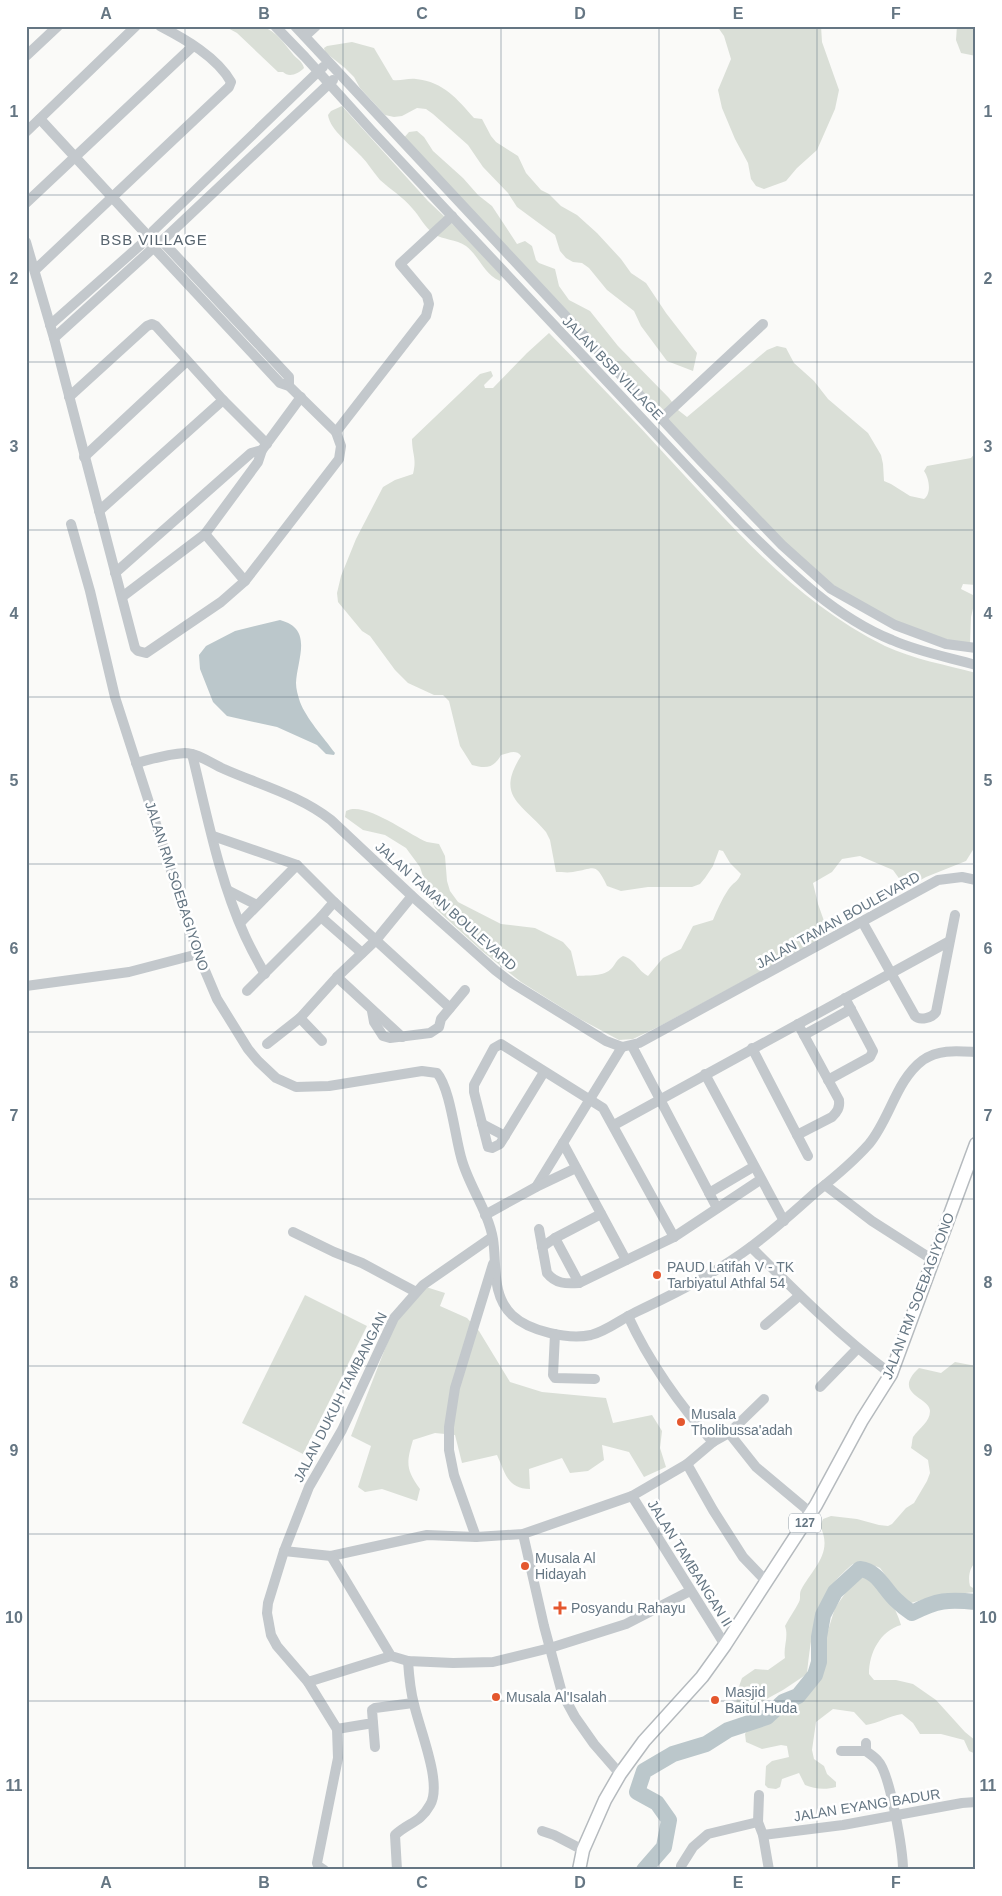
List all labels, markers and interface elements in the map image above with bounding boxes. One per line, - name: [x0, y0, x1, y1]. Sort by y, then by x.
- text: A: [100, 5, 112, 22]
- text: B: [258, 5, 270, 22]
- text: C: [416, 5, 428, 22]
- text: D: [574, 5, 586, 22]
- text: E: [733, 5, 744, 22]
- text: F: [891, 5, 901, 22]
- text: 1: [10, 103, 19, 120]
- text: 1: [984, 103, 993, 120]
- district label: BSB VILLAGE: [100, 231, 208, 248]
- text: 2: [10, 270, 19, 287]
- text: 2: [984, 270, 993, 287]
- street label: JALAN BSB VILLAGE: [559, 313, 667, 423]
- text: 3: [10, 438, 19, 455]
- text: 3: [984, 438, 993, 455]
- text: 4: [10, 605, 19, 622]
- text: 4: [984, 605, 993, 622]
- text: 5: [10, 772, 19, 789]
- text: 5: [984, 772, 993, 789]
- street label: JALAN RM SOEBAGIYONO: [142, 799, 212, 973]
- street label: JALAN TAMAN BOULEVARD: [372, 838, 520, 974]
- street label: JALAN TAMAN BOULEVARD: [753, 868, 923, 972]
- text: 6: [10, 940, 19, 957]
- text: 6: [984, 940, 993, 957]
- text: 7: [10, 1107, 19, 1124]
- text: 7: [984, 1107, 993, 1124]
- street label: JALAN RM SOEBAGIYONO: [879, 1210, 957, 1382]
- place label: PAUD Latifah V - TK Tarbiyatul Athfal 54: [667, 1259, 795, 1291]
- marker: PAUD Latifah V - TK Tarbiyatul Athfal 54: [651, 1269, 663, 1281]
- text: 8: [10, 1274, 19, 1291]
- text: 8: [984, 1274, 993, 1291]
- street label: JALAN DUKUH TAMBANGAN: [290, 1309, 390, 1485]
- place label: Musala Tholibussa'adah: [691, 1406, 793, 1438]
- marker: Musala Tholibussa'adah: [675, 1416, 687, 1428]
- text: 9: [10, 1442, 19, 1459]
- text: 9: [984, 1442, 993, 1459]
- street label: JALAN TAMBANGAN II: [644, 1497, 736, 1629]
- road number: 127: [789, 1514, 821, 1532]
- place label: Musala Al Hidayah: [535, 1550, 596, 1582]
- marker: Musala Al Hidayah: [519, 1560, 531, 1572]
- place label: Posyandu Rahayu: [571, 1600, 685, 1616]
- marker: Posyandu Rahayu: [553, 1601, 567, 1615]
- text: 10: [5, 1609, 23, 1626]
- text: 10: [979, 1609, 997, 1626]
- place label: Masjid Baitul Huda: [725, 1684, 798, 1716]
- place label: Musala Al'Isalah: [506, 1689, 607, 1705]
- marker: Musala Al'Isalah: [490, 1691, 502, 1703]
- marker: Masjid Baitul Huda: [709, 1694, 721, 1706]
- text: 11: [6, 1777, 23, 1794]
- text: 11: [980, 1777, 997, 1794]
- street label: JALAN EYANG BADUR: [792, 1785, 942, 1825]
- text: A: [100, 1874, 112, 1891]
- text: B: [258, 1874, 270, 1891]
- text: C: [416, 1874, 428, 1891]
- text: D: [574, 1874, 586, 1891]
- text: E: [733, 1874, 744, 1891]
- text: F: [891, 1874, 901, 1891]

